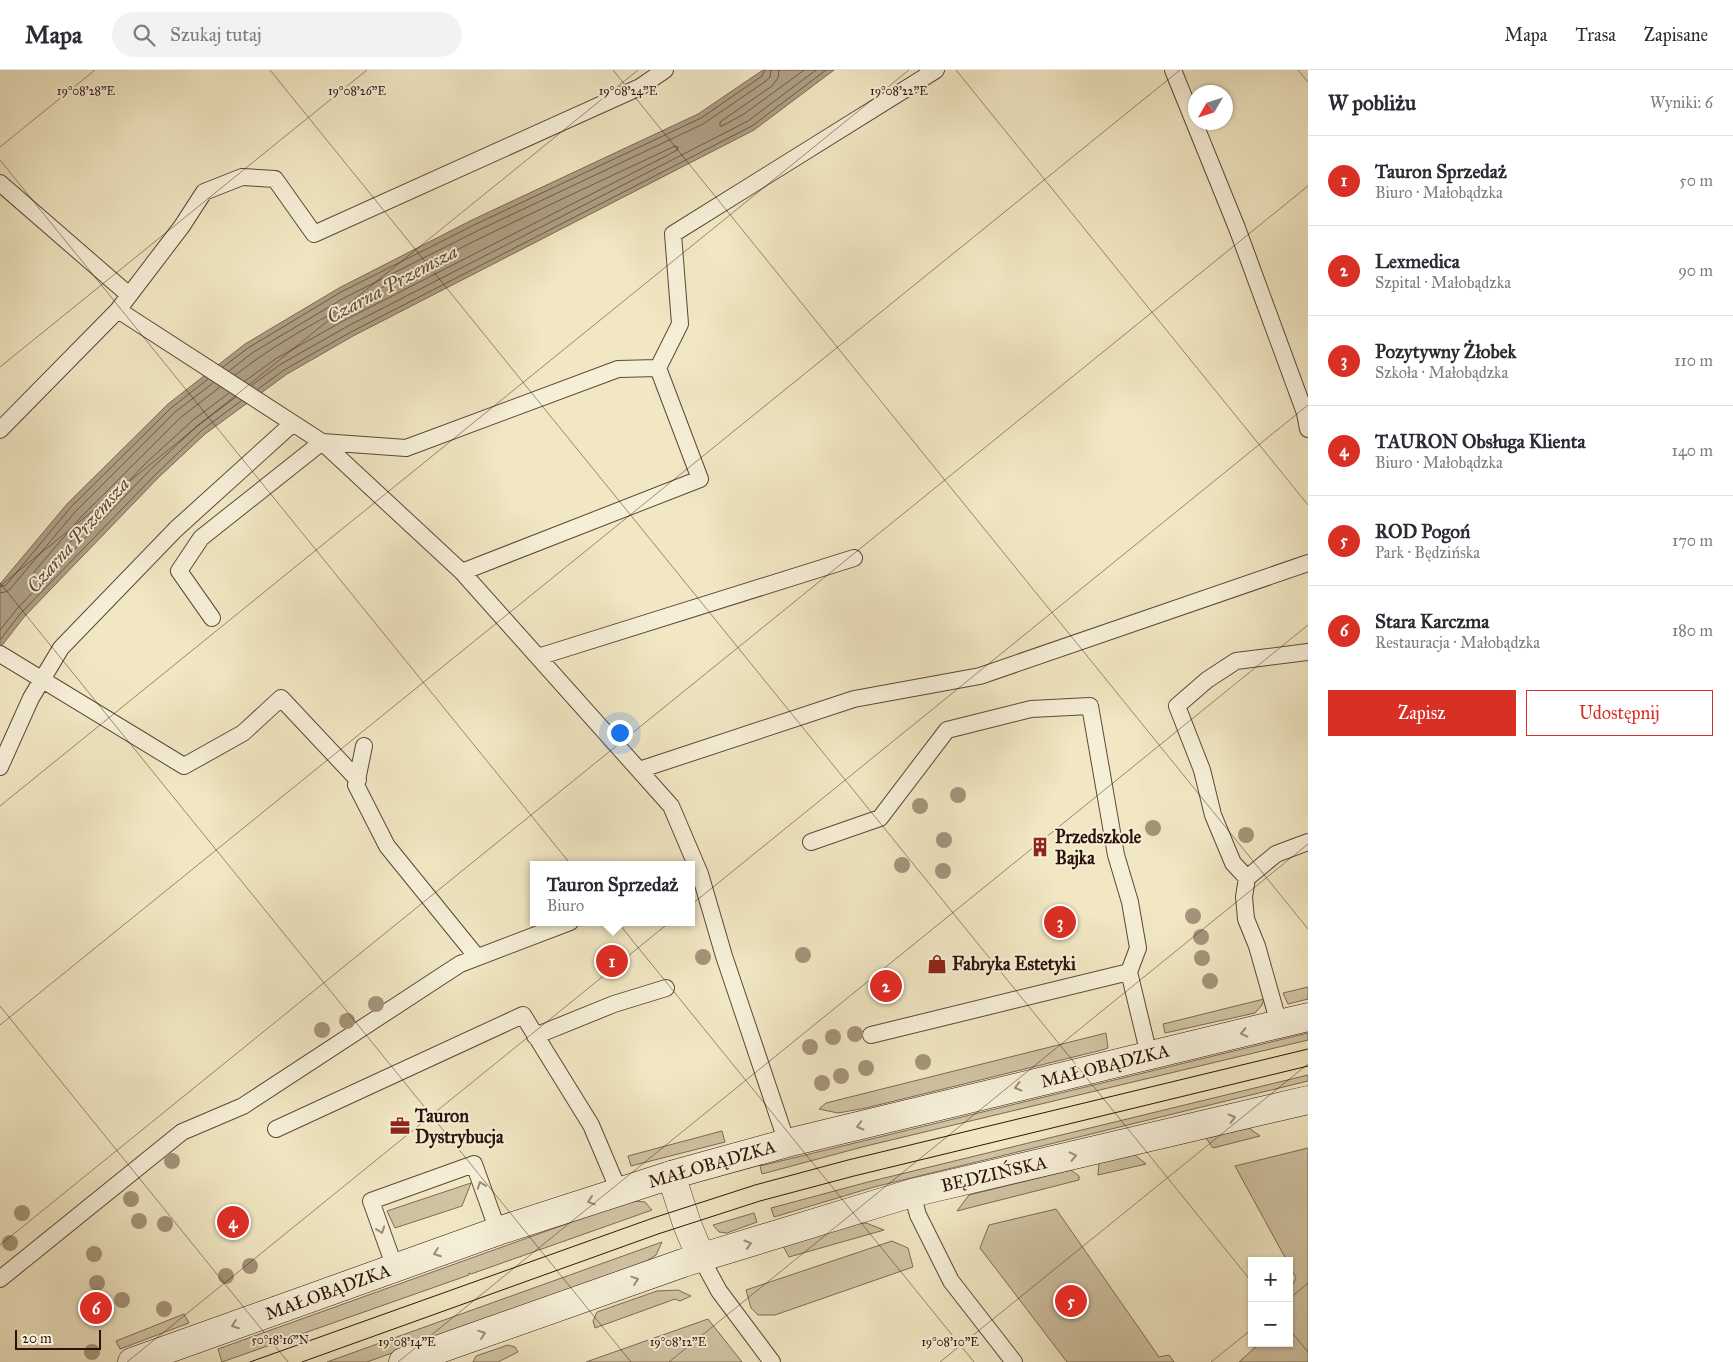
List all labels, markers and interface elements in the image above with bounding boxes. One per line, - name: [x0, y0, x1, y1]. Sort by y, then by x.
- search box: [112, 12, 462, 57]
- text: Mapa: [25, 20, 82, 50]
- icon: search: [130, 21, 158, 49]
- text: Szukaj tutaj: [170, 23, 262, 46]
- text: Mapa: [1505, 24, 1547, 46]
- text: Trasa: [1575, 24, 1616, 46]
- text: Zapisane: [1644, 24, 1708, 46]
- text: 19°08'28"E: [57, 84, 116, 98]
- text: 19°08'26"E: [328, 84, 386, 98]
- text: 19°08'24"E: [599, 84, 658, 98]
- text: 19°08'22"E: [870, 84, 928, 98]
- north arrow: [1188, 85, 1233, 130]
- text: W pobliżu: [1328, 90, 1416, 116]
- text: Wyniki: 6: [1650, 93, 1713, 112]
- text: Tauron Sprzedaż: [1375, 160, 1507, 183]
- text: 1: [1341, 171, 1347, 190]
- text: 50 m: [1679, 171, 1713, 190]
- text: Biuro · Małobądzka: [1375, 183, 1503, 202]
- water label: Czarna Przemsza: [323, 240, 461, 328]
- text: Lexmedica: [1375, 250, 1460, 273]
- text: 2: [1340, 261, 1348, 280]
- text: 90 m: [1678, 261, 1713, 280]
- text: Szpital · Małobądzka: [1375, 273, 1511, 292]
- text: Pozytywny Żłobek: [1375, 340, 1516, 363]
- text: 3: [1341, 351, 1347, 370]
- text: 110 m: [1674, 351, 1713, 370]
- text: Szkoła · Małobądzka: [1375, 363, 1508, 382]
- text: TAURON Obsługa Klienta: [1375, 430, 1585, 453]
- text: 4: [1340, 441, 1348, 460]
- text: 140 m: [1672, 441, 1713, 460]
- text: Biuro · Małobądzka: [1375, 453, 1503, 472]
- water label: Czarna Przemsza: [22, 473, 134, 597]
- text: ROD Pogoń: [1375, 520, 1470, 543]
- text: 5: [1340, 531, 1348, 550]
- text: 170 m: [1672, 531, 1713, 550]
- text: Park · Będzińska: [1375, 543, 1480, 562]
- text: Stara Karczma: [1375, 610, 1489, 633]
- text: 6: [1340, 621, 1348, 640]
- text: 180 m: [1672, 621, 1713, 640]
- text: Restauracja · Małobądzka: [1375, 633, 1540, 652]
- button: Zapisz: [1328, 690, 1516, 736]
- button: Udostępnij: [1526, 690, 1713, 736]
- your location: [607, 720, 633, 746]
- place label: Przedszkole Bajka: [1055, 826, 1142, 870]
- building icon: Przedszkole Bajka: [1029, 836, 1051, 858]
- popup: [530, 861, 695, 926]
- text: Tauron Sprzedaż: [547, 873, 678, 896]
- text: Biuro: [547, 896, 584, 915]
- pin: 3: [1044, 903, 1076, 941]
- pin: 1: [596, 942, 628, 980]
- shop icon: Fabryka Estetyki: [926, 953, 948, 975]
- place label: Fabryka Estetyki: [952, 953, 1077, 976]
- pin: 2: [870, 967, 902, 1005]
- one-way arrow: [1239, 1027, 1248, 1038]
- street label: MAŁOBĄDZKA: [1038, 1039, 1172, 1093]
- one-way arrow: [1013, 1081, 1022, 1092]
- place label: Tauron Dystrybucja: [414, 1105, 504, 1149]
- one-way arrow: [1227, 1113, 1236, 1124]
- office icon: Tauron Dystrybucja: [389, 1115, 411, 1137]
- one-way arrow: [855, 1120, 864, 1131]
- street label: MAŁOBĄDZKA: [646, 1135, 778, 1193]
- street label: BĘDZIŃSKA: [938, 1149, 1049, 1197]
- one-way arrow: [1069, 1151, 1078, 1162]
- one-way arrow: [477, 1182, 487, 1190]
- one-way arrow: [588, 1195, 596, 1205]
- pin: 4: [217, 1203, 249, 1241]
- one-way arrow: [375, 1225, 385, 1234]
- one-way arrow: [743, 1239, 751, 1249]
- one-way arrow: [434, 1247, 442, 1257]
- map controls: [1248, 1257, 1293, 1347]
- button: +: [1248, 1257, 1293, 1302]
- street label: MAŁOBĄDZKA: [262, 1259, 394, 1325]
- one-way arrow: [630, 1276, 639, 1286]
- pin: 5: [1055, 1282, 1087, 1320]
- pin: 6: [80, 1289, 112, 1327]
- button: −: [1248, 1302, 1293, 1347]
- one-way arrow: [231, 1319, 240, 1329]
- scale bar: [15, 1327, 101, 1350]
- one-way arrow: [477, 1329, 485, 1339]
- text: 20 m: [22, 1330, 52, 1347]
- text: 50°18'16"N: [251, 1333, 309, 1347]
- text: 19°08'14"E: [378, 1335, 436, 1349]
- text: 19°08'12"E: [650, 1335, 707, 1349]
- text: 19°08'10"E: [921, 1335, 979, 1349]

